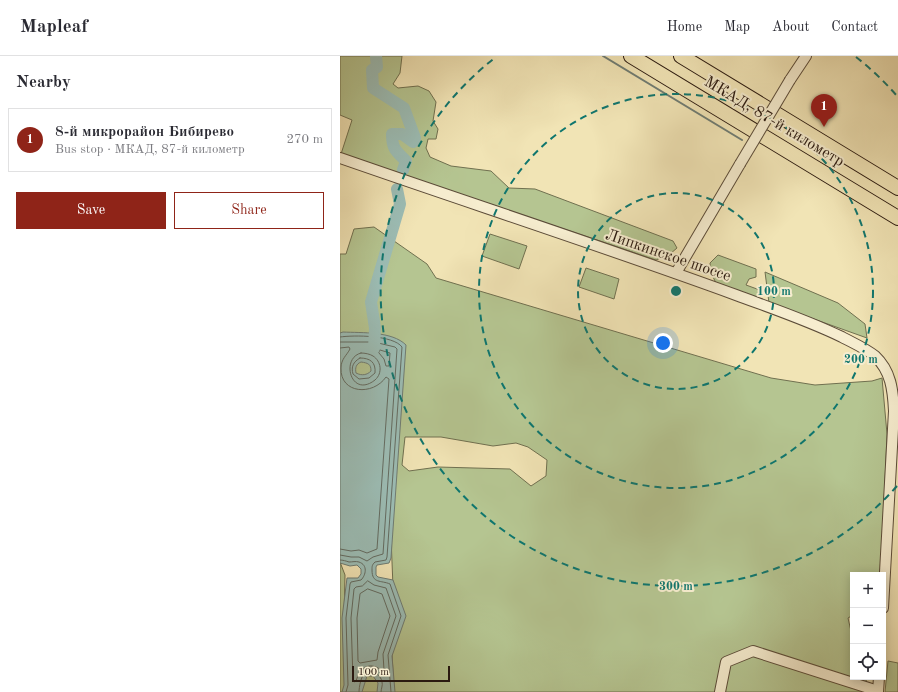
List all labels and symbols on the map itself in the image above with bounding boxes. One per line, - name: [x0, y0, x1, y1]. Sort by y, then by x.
- street label: МКАД, 87-й километр: [701, 74, 847, 170]
- pin: 1: [811, 94, 837, 127]
- street label: Липкинское шоссе: [603, 227, 733, 285]
- centre of rings: [669, 284, 683, 298]
- text: 100 m: [757, 286, 791, 298]
- your location: [653, 333, 673, 353]
- text: 200 m: [844, 354, 878, 366]
- text: 300 m: [659, 581, 693, 593]
- scale bar: [352, 664, 450, 683]

